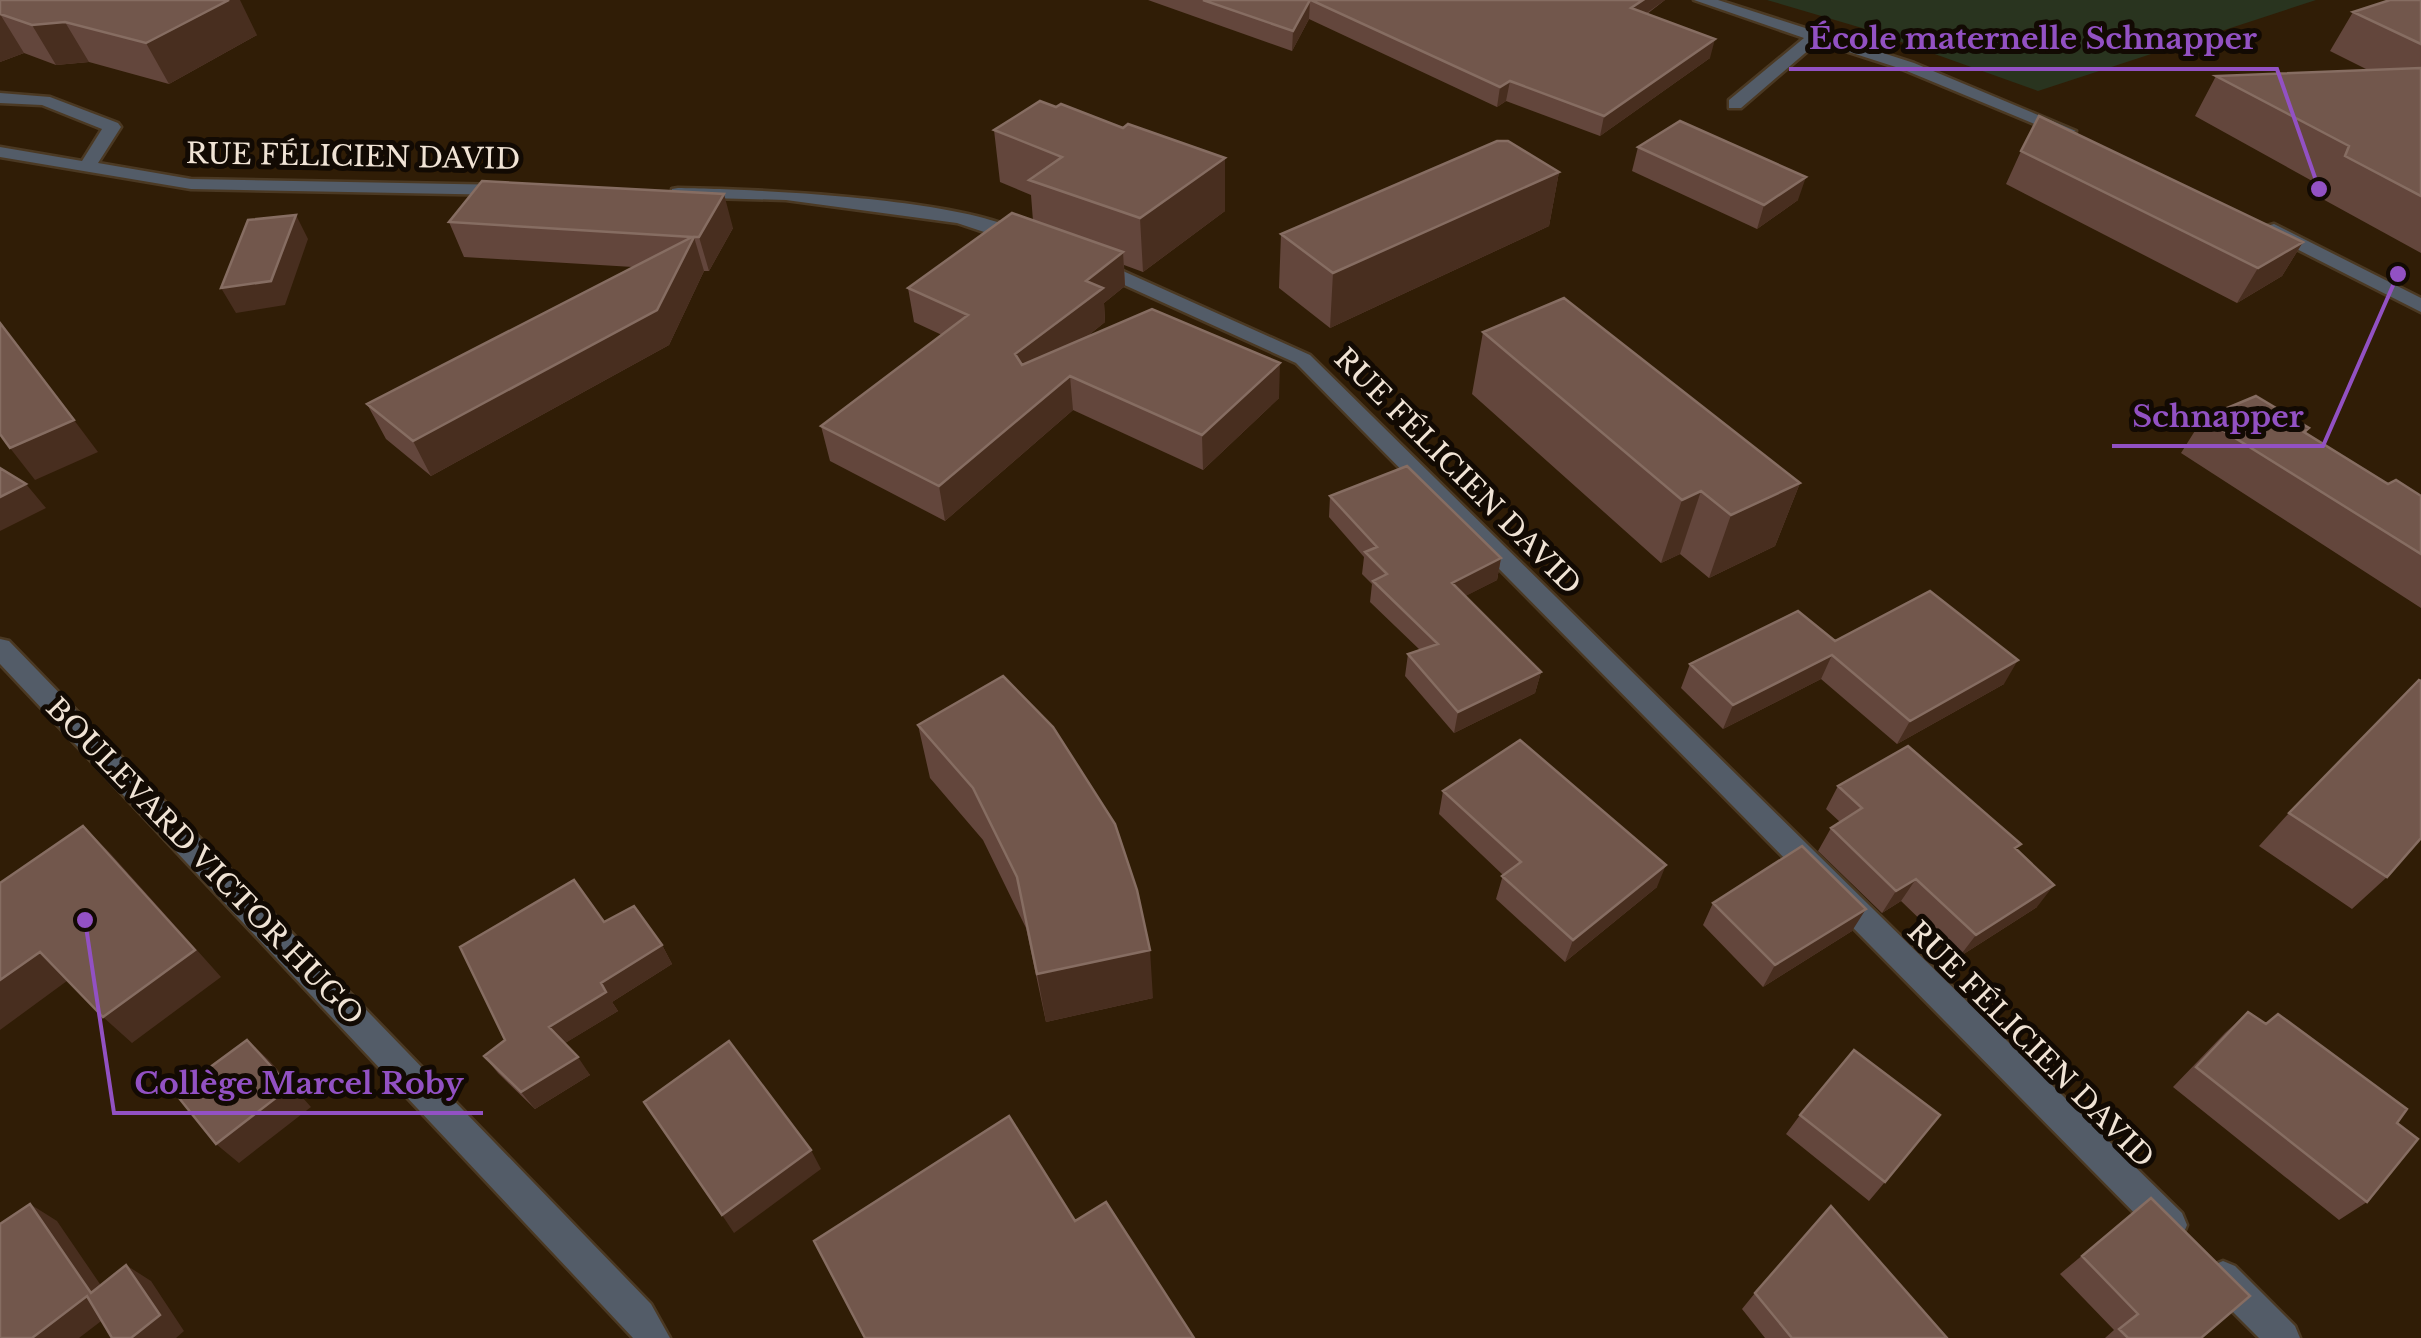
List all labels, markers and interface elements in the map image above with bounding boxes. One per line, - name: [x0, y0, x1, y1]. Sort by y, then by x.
- callout: École maternelle Schnapper: [1789, 9, 2277, 69]
- text: École maternelle Schnapper: [1809, 20, 2257, 57]
- street label: RUE FÉLICIEN DAVID: [186, 136, 520, 177]
- street label: RUE FÉLICIEN DAVID: [1327, 341, 1588, 602]
- callout: Schnapper: [2112, 386, 2323, 446]
- text: Schnapper: [2132, 398, 2304, 435]
- street label: BOULEVARD VICTOR HUGO: [39, 690, 371, 1032]
- street label: RUE FÉLICIEN DAVID: [1900, 914, 2161, 1175]
- callout: Collège Marcel Roby: [114, 1053, 483, 1113]
- text: Collège Marcel Roby: [134, 1065, 464, 1102]

